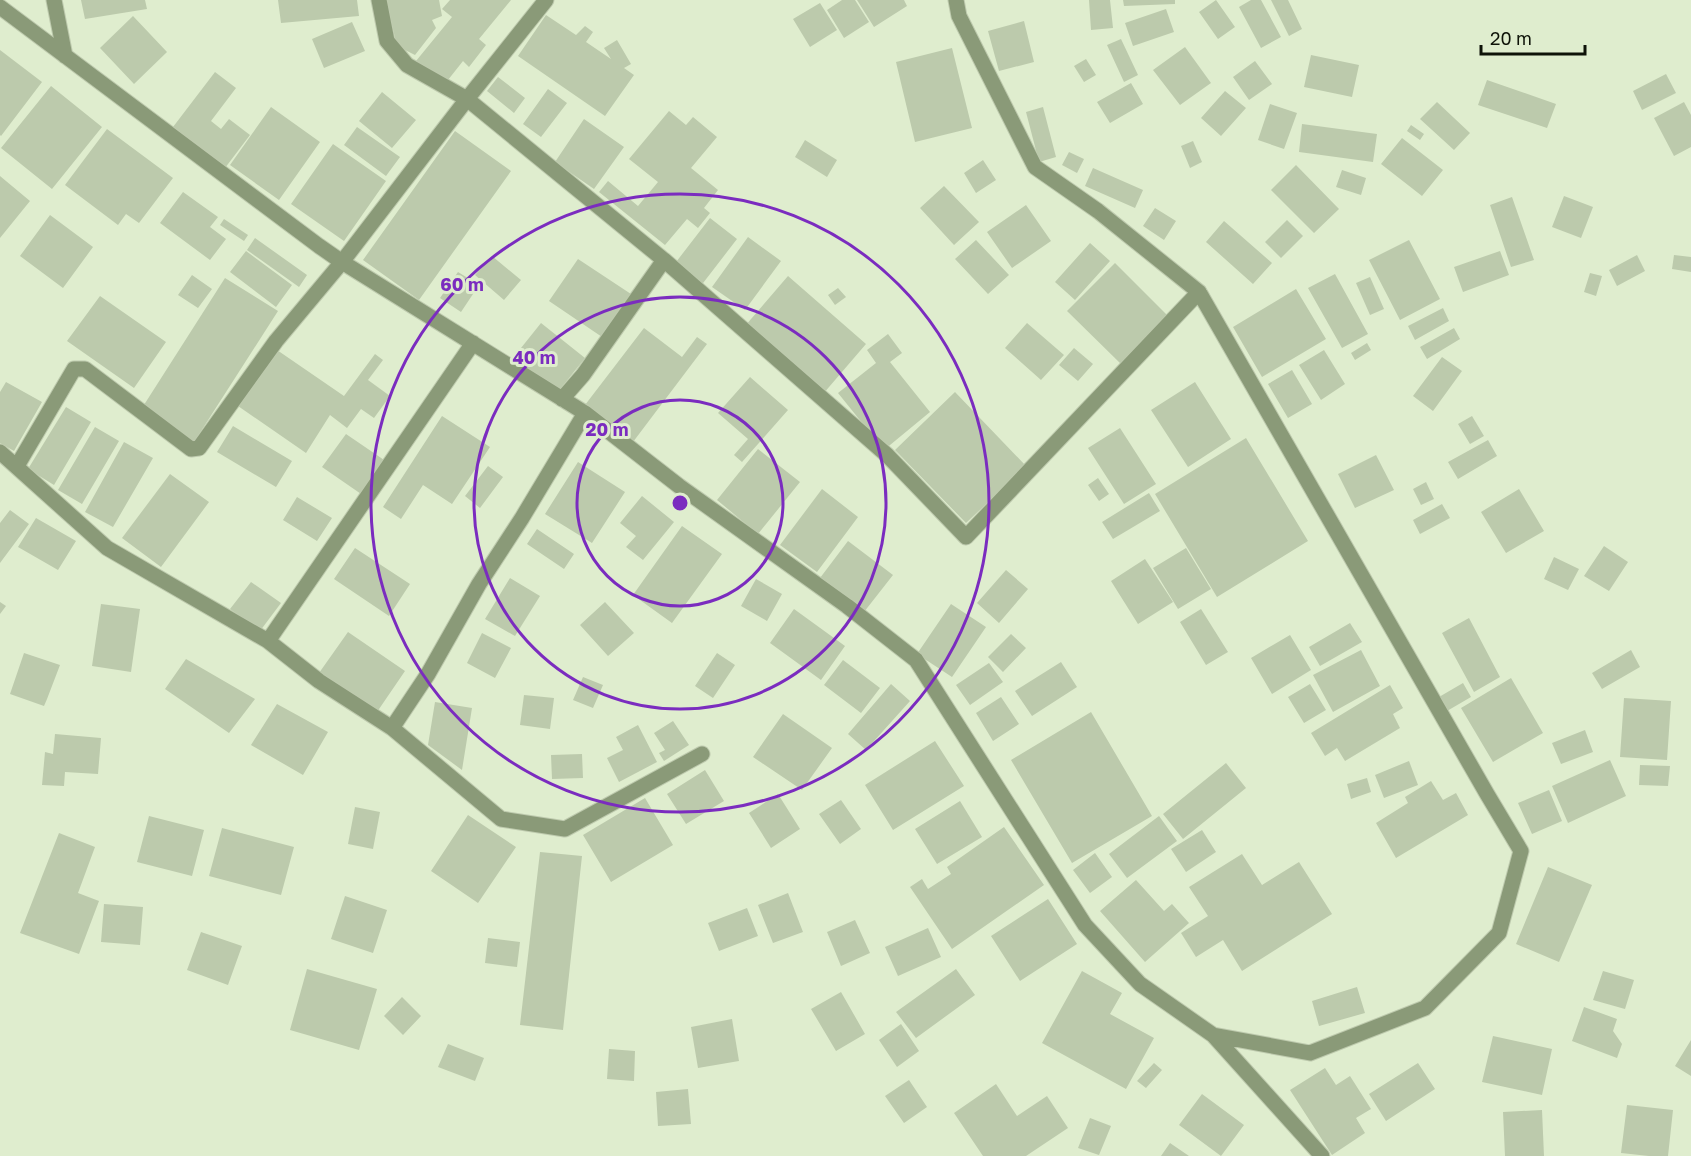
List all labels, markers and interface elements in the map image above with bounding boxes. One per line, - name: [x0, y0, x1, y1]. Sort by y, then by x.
- scale bar: [1481, 18, 1584, 56]
- text: 20 m: [1490, 27, 1532, 49]
- text: 60 m: [440, 273, 484, 295]
- text: 40 m: [512, 346, 556, 368]
- text: 20 m: [586, 418, 628, 440]
- centre of rings: [670, 493, 690, 513]

